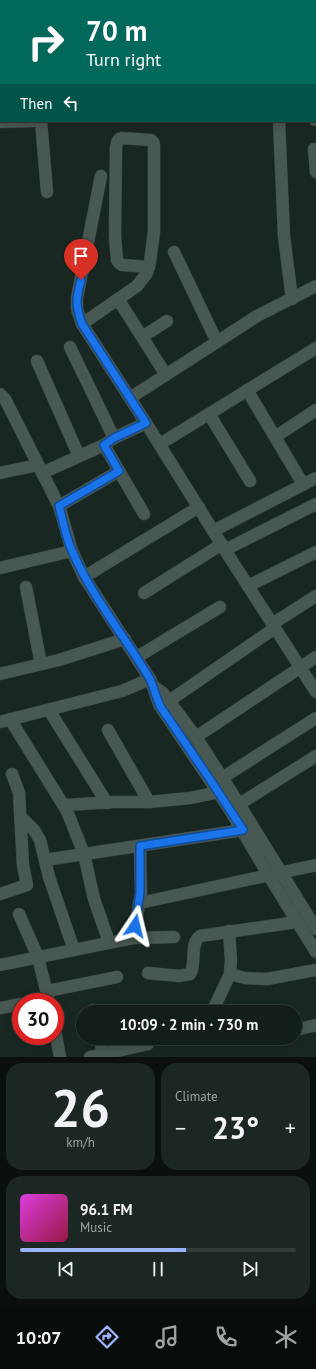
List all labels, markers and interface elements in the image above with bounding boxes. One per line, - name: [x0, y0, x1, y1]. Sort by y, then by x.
- text: 70 m: [86, 12, 147, 49]
- icon: right: [20, 16, 72, 68]
- text: Turn right: [86, 48, 161, 71]
- icon: left: [60, 92, 82, 114]
- text: Then: [20, 94, 52, 113]
- pin: [64, 239, 98, 280]
- icon: arrive: [70, 245, 92, 267]
- position arrow: [114, 905, 156, 947]
- speed limit sign: 30: [12, 993, 64, 1045]
- text: 10:09 · 2 min · 730 m: [120, 1015, 258, 1034]
- text: 26: [51, 1074, 110, 1141]
- text: Climate: [175, 1088, 218, 1105]
- text: 23°: [212, 1108, 259, 1147]
- text: −: [175, 1114, 186, 1142]
- text: +: [285, 1114, 296, 1142]
- text: km/h: [66, 1134, 95, 1151]
- text: 96.1 FM: [80, 1200, 133, 1219]
- text: Music: [80, 1219, 112, 1236]
- icon: previous: [55, 1258, 77, 1280]
- icon: pause: [147, 1258, 169, 1280]
- icon: next: [239, 1258, 261, 1280]
- icon: directions: [93, 1323, 121, 1351]
- icon: music: [153, 1323, 181, 1351]
- icon: phone: [212, 1323, 240, 1351]
- icon: climate: [272, 1323, 300, 1351]
- text: 10:07: [16, 1326, 62, 1349]

